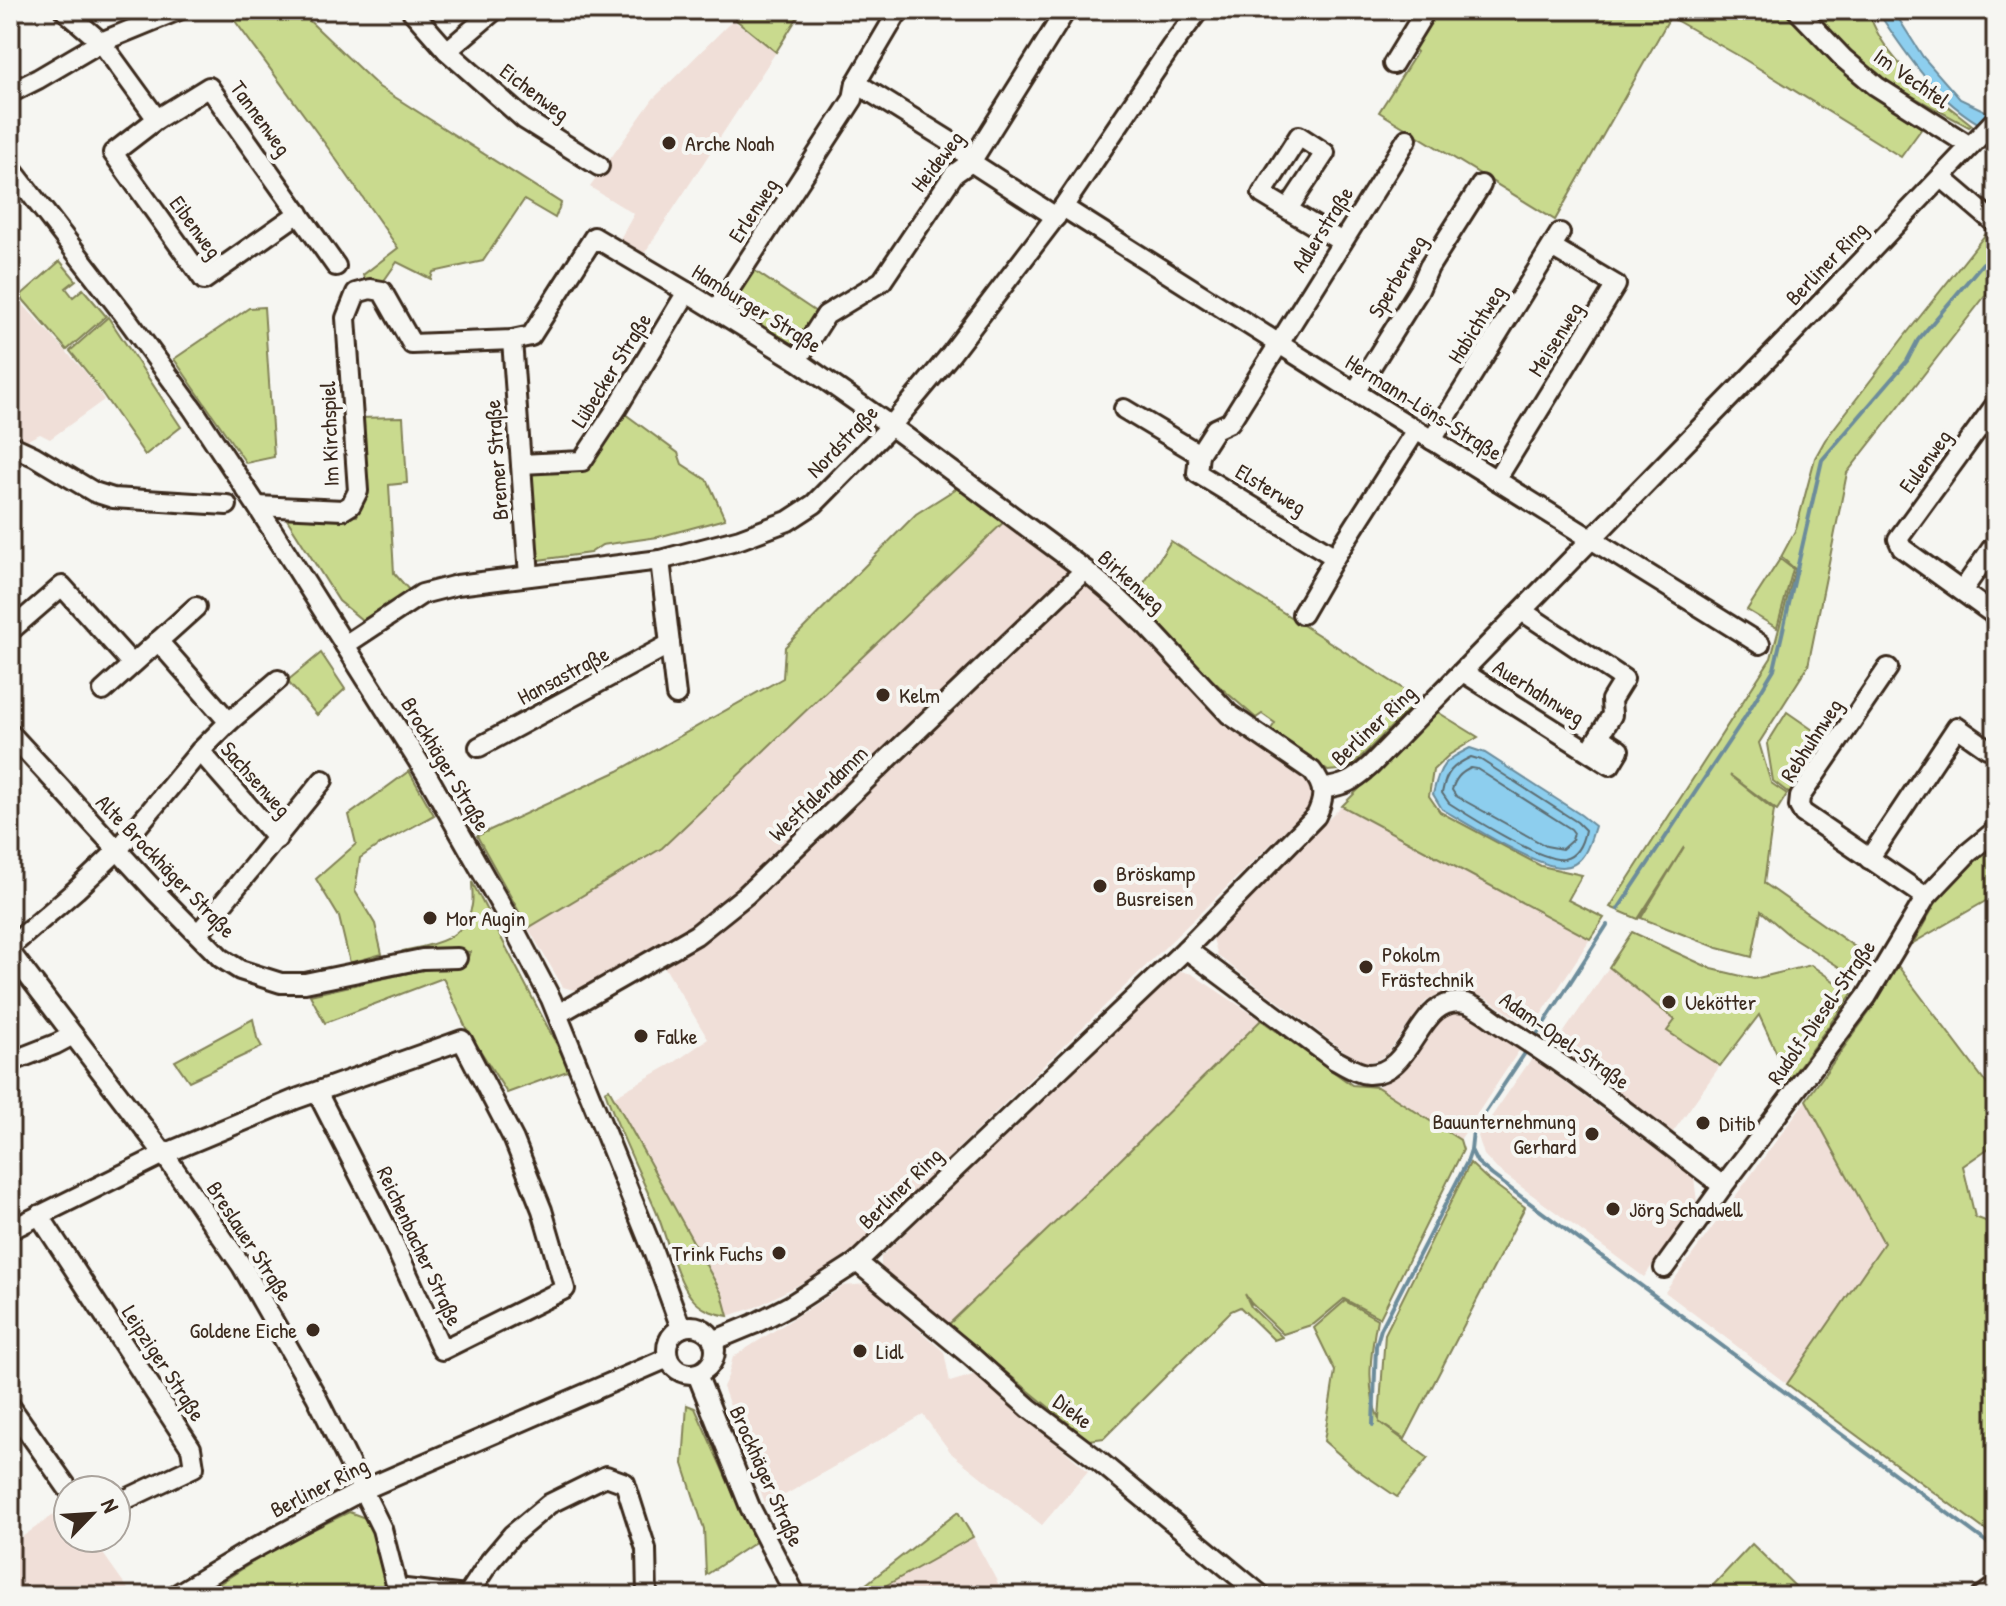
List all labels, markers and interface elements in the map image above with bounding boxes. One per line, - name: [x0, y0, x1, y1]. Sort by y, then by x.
- street label: Im Vechtel: [1868, 41, 1956, 115]
- street label: Eichenweg: [494, 56, 576, 128]
- street label: Tannenweg: [224, 74, 298, 162]
- street label: Heideweg: [904, 124, 970, 198]
- place label: Arche Noah: [685, 128, 774, 158]
- marker: Arche Noah: [660, 134, 678, 152]
- street label: Erlenweg: [721, 172, 785, 248]
- street label: Adlerstraße: [1284, 180, 1360, 278]
- street label: Eibenweg: [163, 189, 229, 265]
- street label: Berliner Ring: [1778, 214, 1874, 312]
- street label: Sperberweg: [1361, 229, 1433, 323]
- street label: Hamburger Straße: [687, 256, 828, 360]
- street label: Habichtweg: [1440, 279, 1512, 369]
- street label: Meisenweg: [1520, 296, 1590, 382]
- street label: Lübecker Straße: [564, 307, 658, 433]
- street label: Hermann-Löns-Straße: [1340, 347, 1508, 467]
- street label: Im Kirchspiel: [312, 381, 346, 487]
- street label: Bremer Straße: [477, 398, 515, 521]
- street label: Nordstraße: [800, 398, 885, 484]
- street label: Eulenweg: [1892, 423, 1958, 499]
- street label: Elsterweg: [1230, 456, 1312, 522]
- street label: Birkenweg: [1092, 543, 1172, 619]
- street label: Hansastraße: [512, 638, 614, 712]
- street label: Auerhahnweg: [1488, 652, 1590, 732]
- street label: Berliner Ring: [1324, 678, 1422, 772]
- place label: Kelm: [899, 680, 940, 710]
- marker: Kelm: [874, 686, 892, 704]
- street label: Brockhäger Straße: [394, 691, 498, 837]
- street label: Rebhuhnweg: [1773, 693, 1849, 787]
- street label: Sachsenweg: [214, 735, 298, 823]
- street label: Westfalendamm: [762, 738, 874, 848]
- street label: Alte Brockhäger Straße: [89, 788, 243, 945]
- place label: Bröskamp Busreisen: [1116, 858, 1196, 913]
- marker: Bröskamp Busreisen: [1091, 877, 1109, 895]
- place label: Mor Augin: [446, 903, 526, 933]
- marker: Mor Augin: [421, 909, 439, 927]
- street label: Rudolf-Diesel-Straße: [1760, 934, 1882, 1090]
- place label: Pokolm Frästechnik: [1381, 939, 1474, 994]
- marker: Pokolm Frästechnik: [1357, 958, 1375, 976]
- street label: Adam-Opel-Straße: [1494, 984, 1636, 1096]
- place label: Uekötter: [1685, 987, 1757, 1017]
- marker: Uekötter: [1660, 993, 1678, 1011]
- place label: Falke: [656, 1021, 698, 1051]
- marker: Falke: [632, 1027, 650, 1045]
- place label: Bauunternehmung Gerhard: [1432, 1106, 1576, 1161]
- place label: Ditib: [1719, 1108, 1756, 1138]
- marker: Ditib: [1694, 1114, 1712, 1132]
- marker: Bauunternehmung Gerhard: [1583, 1125, 1601, 1143]
- street label: Berliner Ring: [851, 1140, 949, 1236]
- street label: Reichenbacher Straße: [370, 1161, 470, 1331]
- street label: Breslauer Straße: [200, 1175, 300, 1307]
- place label: Jörg Schadwell: [1629, 1194, 1743, 1224]
- marker: Jörg Schadwell: [1604, 1200, 1622, 1218]
- place label: Trink Fuchs: [672, 1238, 763, 1268]
- marker: Trink Fuchs: [770, 1244, 788, 1262]
- street label: Leipziger Straße: [115, 1299, 213, 1427]
- place label: Goldene Eiche: [189, 1315, 297, 1345]
- marker: Goldene Eiche: [304, 1321, 322, 1339]
- place label: Lidl: [876, 1336, 904, 1366]
- marker: Lidl: [851, 1342, 869, 1360]
- street label: Dieke: [1047, 1386, 1099, 1436]
- street label: Brockhäger Straße: [723, 1401, 812, 1551]
- street label: Berliner Ring: [265, 1450, 373, 1524]
- north arrow: [52, 1474, 132, 1554]
- text: N: [94, 1494, 126, 1517]

